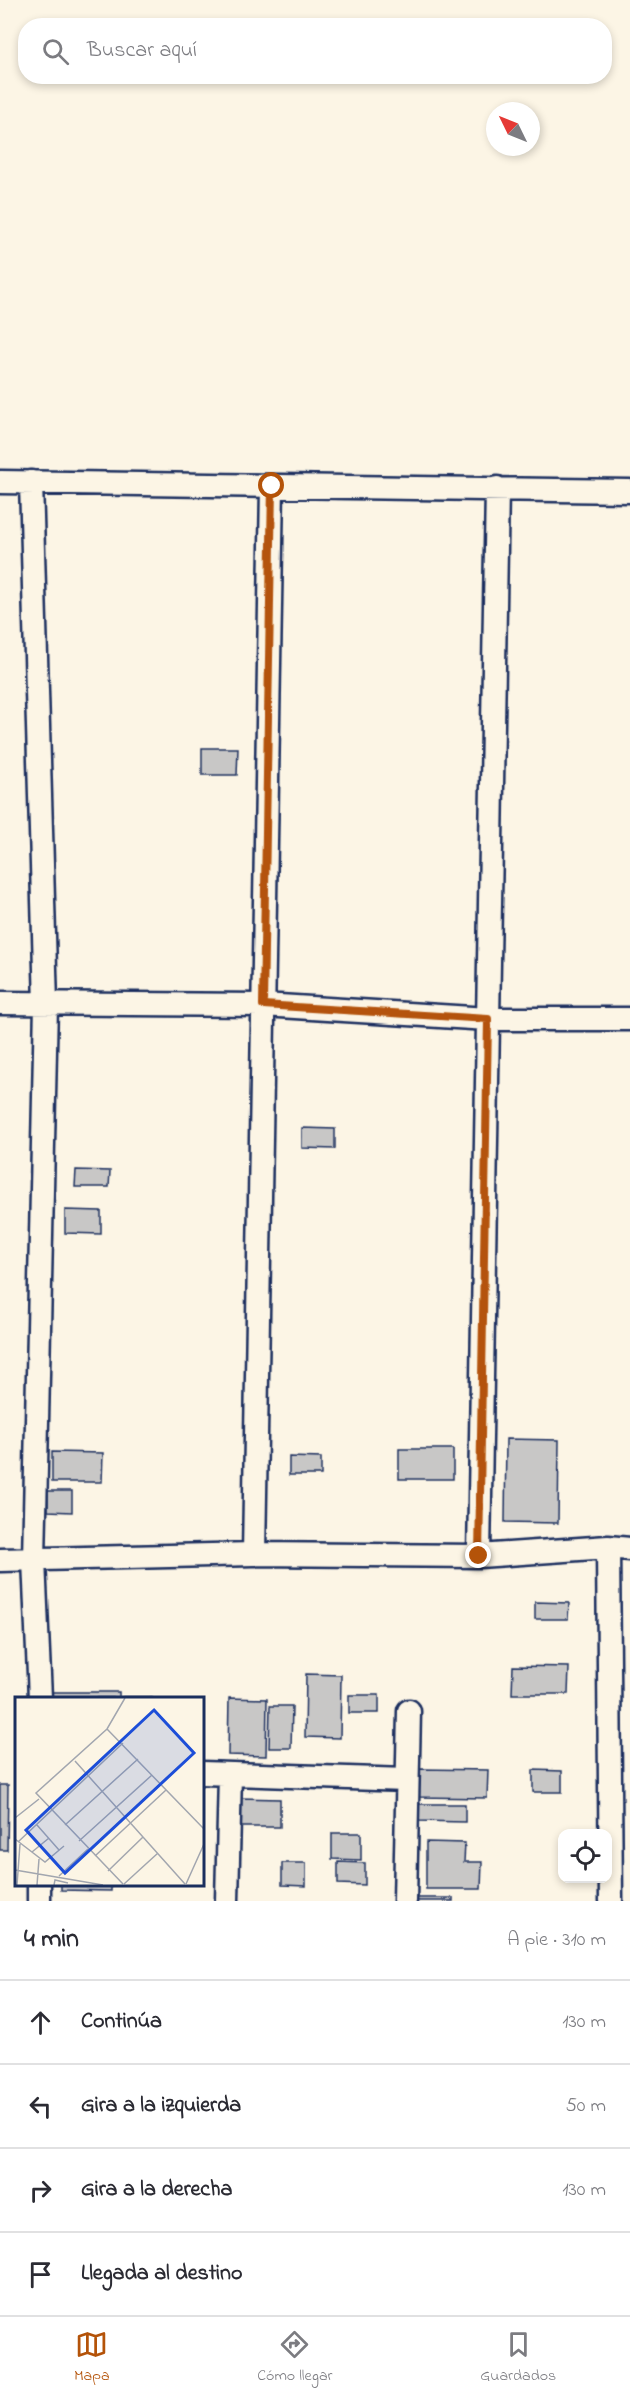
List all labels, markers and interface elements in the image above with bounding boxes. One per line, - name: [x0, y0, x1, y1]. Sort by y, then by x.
- search box: [18, 18, 612, 84]
- icon: search: [39, 35, 72, 68]
- text: Buscar aquí: [87, 35, 197, 67]
- north arrow: [486, 102, 540, 156]
- route start: [258, 472, 284, 498]
- route end: [465, 1542, 491, 1568]
- inset map: [15, 1697, 204, 1886]
- map controls: [558, 1829, 612, 1883]
- button: locate: [558, 1829, 612, 1883]
- text: 4 min: [24, 1921, 79, 1959]
- text: A pie · 310 m: [507, 1926, 606, 1955]
- icon: ahead: [24, 2006, 57, 2039]
- text: Continúa: [81, 2006, 162, 2038]
- text: 130 m: [562, 2008, 606, 2037]
- icon: left: [24, 2090, 57, 2123]
- text: Gira a la izquierda: [81, 2090, 241, 2122]
- text: 50 m: [565, 2092, 606, 2121]
- icon: right: [24, 2174, 57, 2207]
- text: Gira a la derecha: [81, 2174, 232, 2206]
- text: 130 m: [562, 2176, 606, 2205]
- icon: arrive: [24, 2258, 57, 2291]
- text: Llegada al destino: [81, 2258, 242, 2290]
- tab: Mapa: [74, 2328, 110, 2388]
- tab: Cómo llegar: [257, 2328, 333, 2388]
- tab: Guardados: [480, 2328, 556, 2388]

